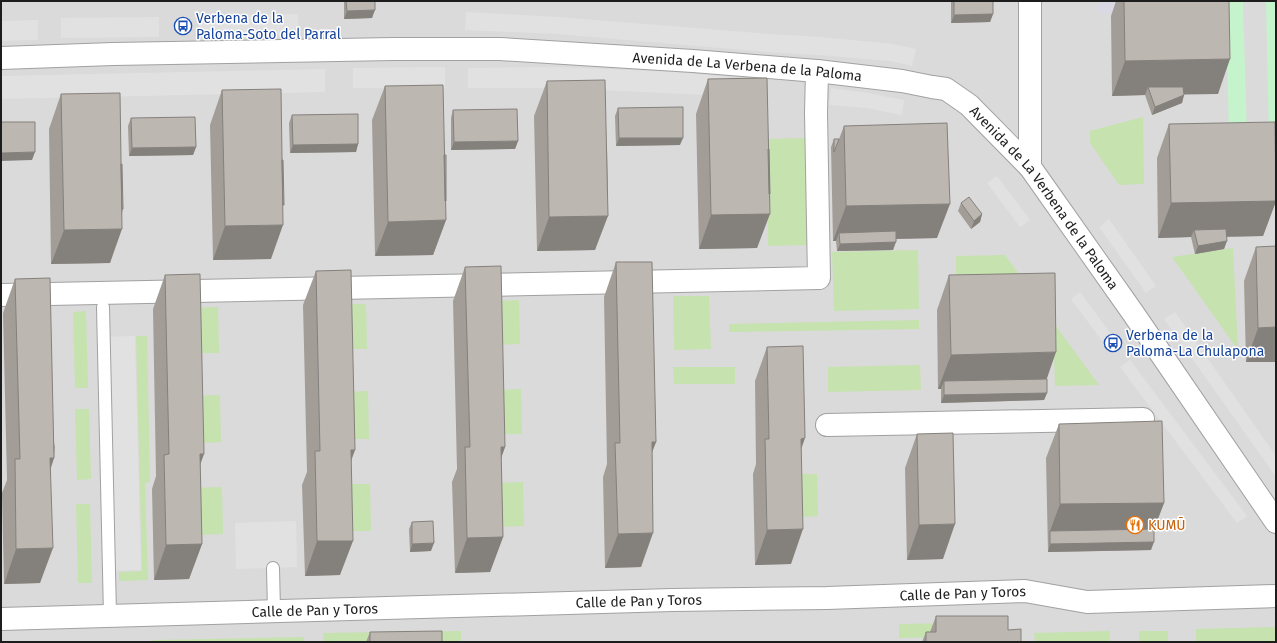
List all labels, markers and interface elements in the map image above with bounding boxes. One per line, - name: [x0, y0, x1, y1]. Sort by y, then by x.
- place label: Verbena de la Paloma-Soto del Parral: [196, 10, 341, 43]
- bus stop icon: Verbena de la Paloma-Soto del Parral: [173, 16, 193, 36]
- street label: Avenida de La Verbena de la Paloma: [632, 49, 863, 85]
- street label: Avenida de La Verbena de la Paloma: [966, 102, 1122, 293]
- place label: Verbena de la Paloma-La Chulapona: [1126, 327, 1264, 360]
- bus stop icon: Verbena de la Paloma-La Chulapona: [1103, 333, 1123, 353]
- restaurant icon: KUMŪ: [1125, 515, 1145, 535]
- place label: KUMŪ: [1148, 517, 1186, 534]
- street label: Calle de Pan y Toros: [899, 582, 1027, 604]
- street label: Calle de Pan y Toros: [575, 591, 702, 611]
- street label: Calle de Pan y Toros: [251, 600, 379, 620]

